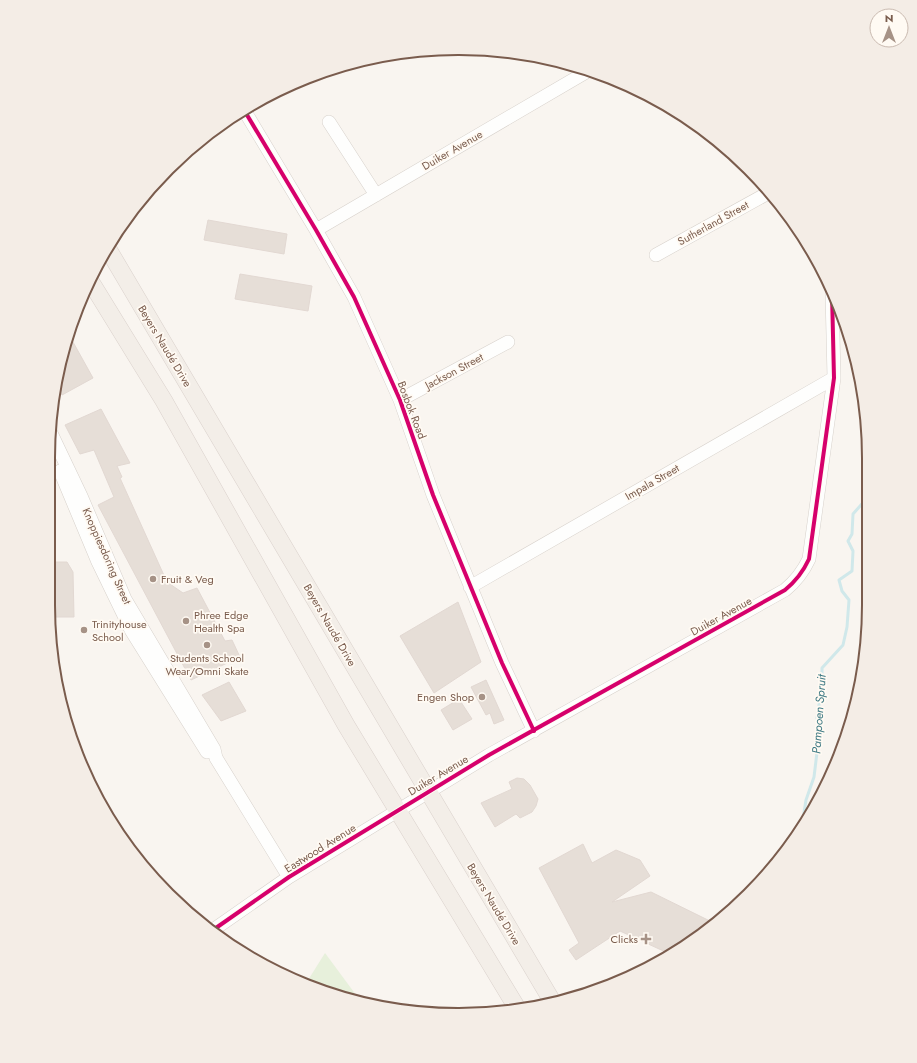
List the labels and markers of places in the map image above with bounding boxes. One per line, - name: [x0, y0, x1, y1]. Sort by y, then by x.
- place label: Fruit & Veg: [161, 571, 214, 587]
- marker: Fruit & Veg: [148, 574, 158, 584]
- place label: Phree Edge Health Spa: [194, 607, 249, 636]
- place label: Trinityhouse School: [92, 616, 147, 645]
- marker: Phree Edge Health Spa: [181, 616, 191, 626]
- marker: Trinityhouse School: [79, 625, 89, 635]
- marker: Students School Wear/Omni Skate: [202, 640, 212, 650]
- place label: Students School Wear/Omni Skate: [165, 650, 249, 679]
- place label: Engen Shop: [417, 689, 474, 705]
- marker: Engen Shop: [477, 692, 487, 702]
- place label: Clicks: [611, 931, 639, 947]
- marker: Clicks: [641, 934, 651, 944]

